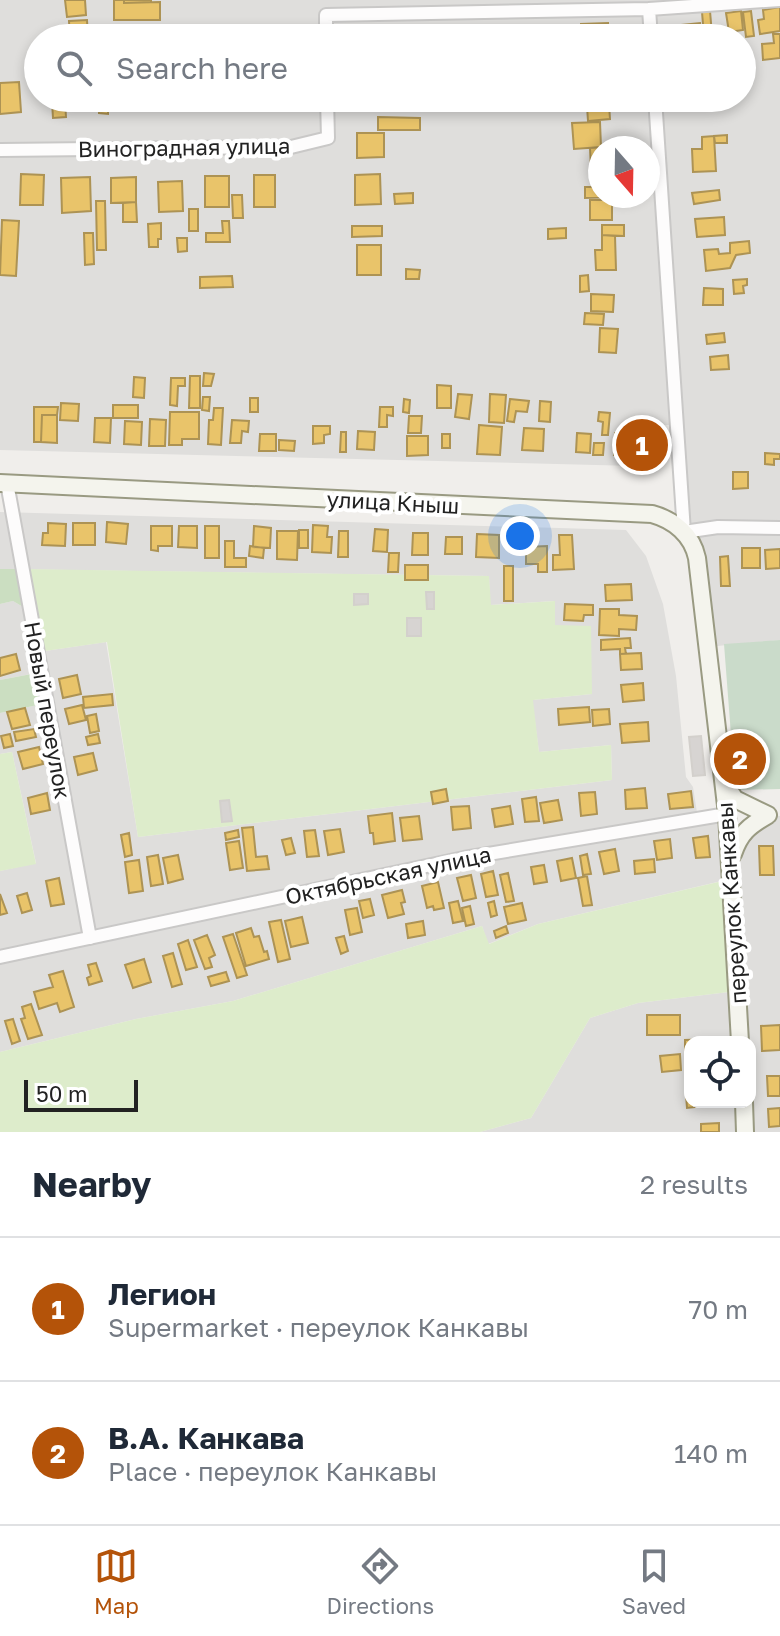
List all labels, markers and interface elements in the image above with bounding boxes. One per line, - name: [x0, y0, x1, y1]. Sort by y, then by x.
- search box: [24, 24, 756, 112]
- icon: search: [52, 46, 96, 90]
- text: Search here: [116, 50, 288, 86]
- street label: Виноградная улица: [78, 132, 290, 162]
- north arrow: [588, 136, 660, 208]
- pin: 1: [616, 415, 668, 475]
- street label: улица Кныш: [326, 485, 460, 519]
- your location: [500, 516, 540, 556]
- street label: Новый переулок: [19, 619, 77, 801]
- pin: 2: [714, 729, 766, 789]
- street label: переулок Канкавы: [710, 801, 752, 1005]
- street label: Октябрьская улица: [283, 840, 493, 910]
- map controls: [684, 1036, 756, 1108]
- button: locate: [684, 1036, 756, 1108]
- scale bar: [24, 1076, 138, 1112]
- text: 50 m: [36, 1080, 87, 1107]
- text: Nearby: [32, 1164, 152, 1204]
- text: 2 results: [640, 1169, 748, 1200]
- text: Легион: [108, 1276, 216, 1312]
- text: 1: [51, 1294, 65, 1325]
- text: 70 m: [689, 1294, 748, 1325]
- text: Supermarket · переулок Канкавы: [108, 1312, 529, 1343]
- text: В.А. Канкава: [108, 1420, 304, 1456]
- text: 2: [50, 1438, 66, 1469]
- text: 140 m: [674, 1438, 748, 1469]
- text: Place · переулок Канкавы: [108, 1456, 437, 1487]
- tab: Map: [94, 1544, 139, 1619]
- tab: Directions: [327, 1544, 434, 1619]
- tab: Saved: [622, 1544, 686, 1619]

